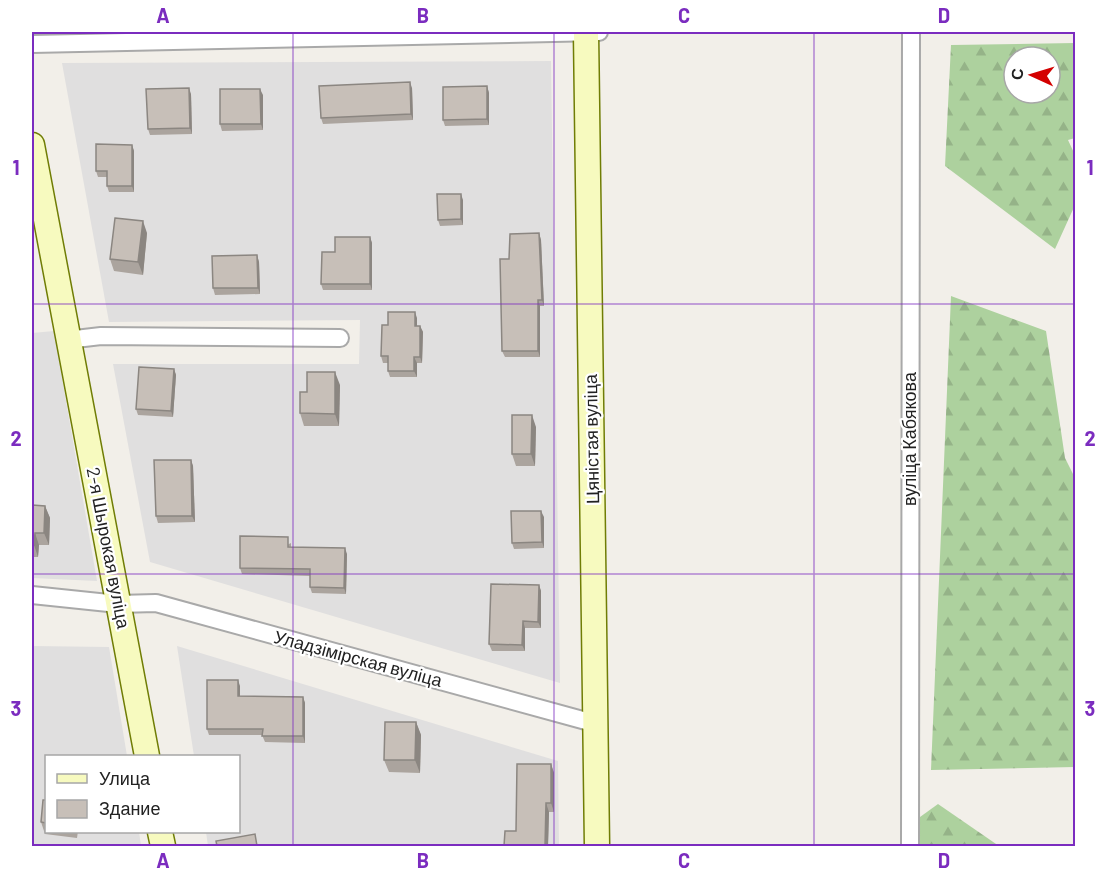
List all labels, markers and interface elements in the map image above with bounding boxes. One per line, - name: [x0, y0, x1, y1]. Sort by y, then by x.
- text: A: [156, 3, 170, 27]
- text: B: [417, 3, 429, 27]
- text: C: [678, 3, 690, 27]
- text: D: [938, 3, 950, 27]
- north arrow: [1002, 45, 1062, 105]
- text: С: [1007, 67, 1026, 80]
- text: 1: [12, 155, 20, 179]
- text: 1: [1086, 155, 1094, 179]
- street label: вуліца Кабякова: [898, 371, 920, 506]
- street label: Цяністая вуліца: [579, 373, 603, 504]
- text: 2: [10, 426, 22, 450]
- text: 2: [1084, 426, 1096, 450]
- street label: 2-я Шырокая вуліца: [83, 465, 136, 631]
- street label: Уладзімірская вуліца: [272, 625, 446, 691]
- text: 3: [11, 696, 21, 720]
- text: 3: [1085, 696, 1095, 720]
- legend: [45, 755, 240, 833]
- text: Улица: [99, 767, 151, 789]
- text: Здание: [99, 797, 160, 819]
- text: A: [156, 848, 170, 872]
- text: B: [417, 848, 429, 872]
- text: C: [678, 848, 690, 872]
- text: D: [938, 848, 950, 872]

